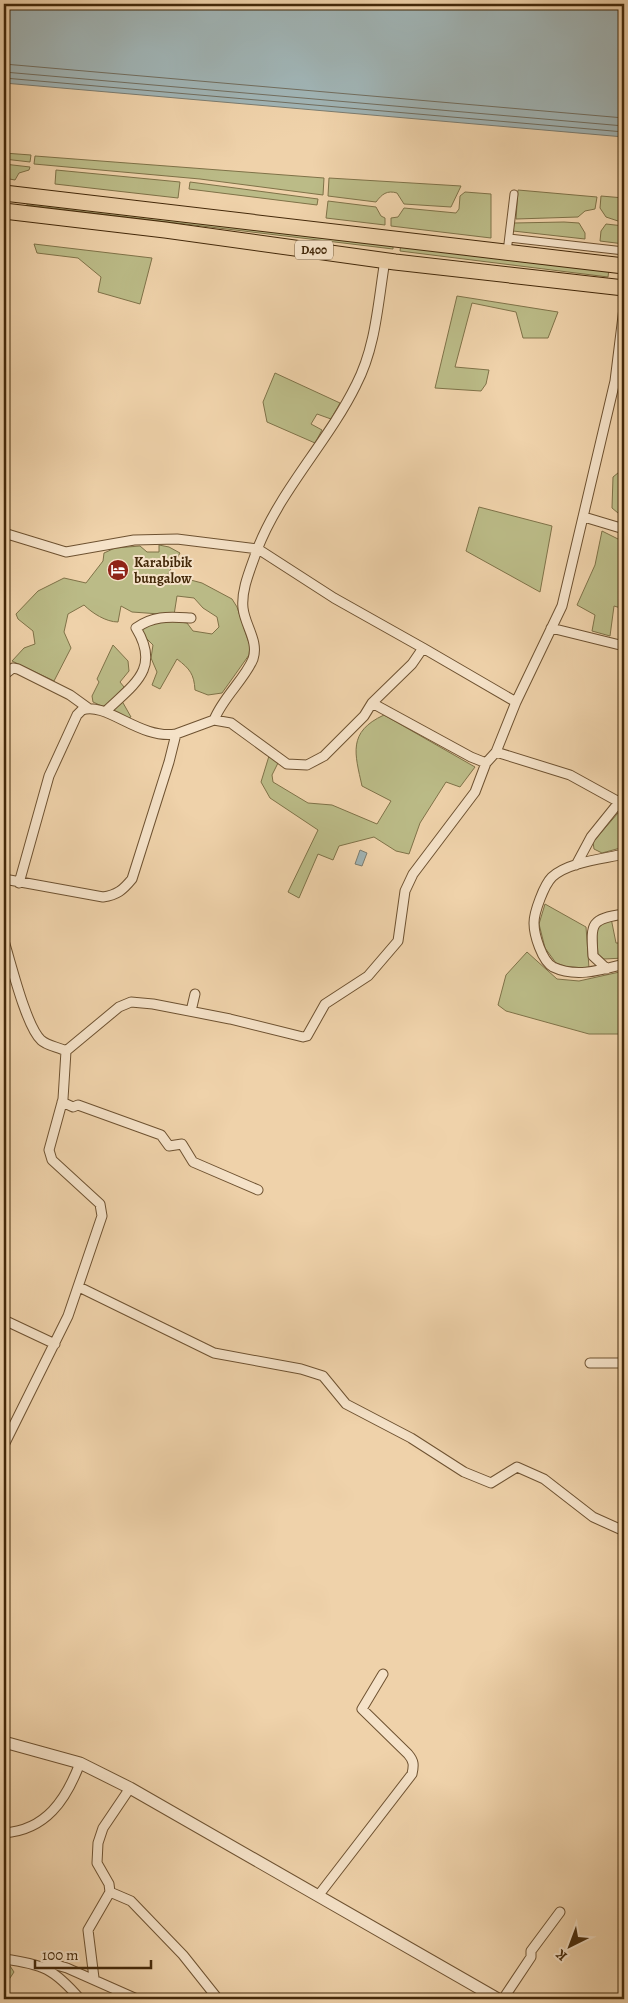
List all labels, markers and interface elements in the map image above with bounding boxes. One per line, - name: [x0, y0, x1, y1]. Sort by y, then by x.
- road number: D400: [295, 240, 333, 260]
- place label: Karabibik bungalow: [133, 553, 193, 588]
- hotel icon: Karabibik bungalow: [106, 558, 130, 582]
- north arrow: [546, 1920, 596, 1970]
- scale bar: [35, 1938, 151, 1970]
- text: 100 m: [42, 1945, 79, 1965]
- text: K: [551, 1945, 571, 1965]

